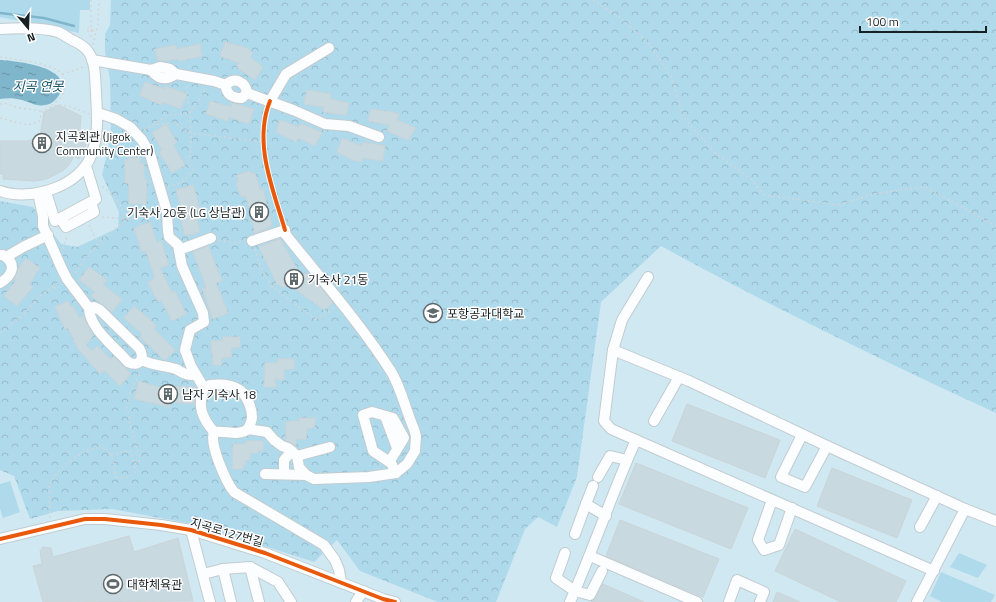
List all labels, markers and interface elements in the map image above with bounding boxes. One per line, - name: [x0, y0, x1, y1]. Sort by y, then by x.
- north arrow: [8, 8, 48, 48]
- scale bar: [860, 8, 986, 34]
- text: 100 m: [866, 12, 899, 31]
- text: N: [25, 29, 37, 46]
- water label: 지곡 연못: [13, 76, 64, 96]
- place label: 지곡회관 (Jigok Community Center): [56, 127, 153, 160]
- building icon: 지곡회관 (Jigok Community Center): [31, 132, 53, 154]
- building icon: 기숙사 20동 (LG 상남관): [248, 201, 270, 223]
- place label: 기숙사 20동 (LG 상남관): [127, 203, 245, 222]
- building icon: 기숙사 21동: [283, 268, 305, 290]
- place label: 기숙사 21동: [308, 270, 368, 289]
- school or university icon: 포항공과대학교: [422, 302, 444, 324]
- place label: 포항공과대학교: [447, 304, 524, 323]
- building icon: 남자 기숙사 18: [157, 383, 179, 405]
- place label: 남자 기숙사 18: [182, 385, 256, 404]
- street label: 지곡로127번길: [188, 512, 266, 552]
- sports icon: 대학체육관: [102, 573, 124, 595]
- place label: 대학체육관: [127, 575, 182, 594]

